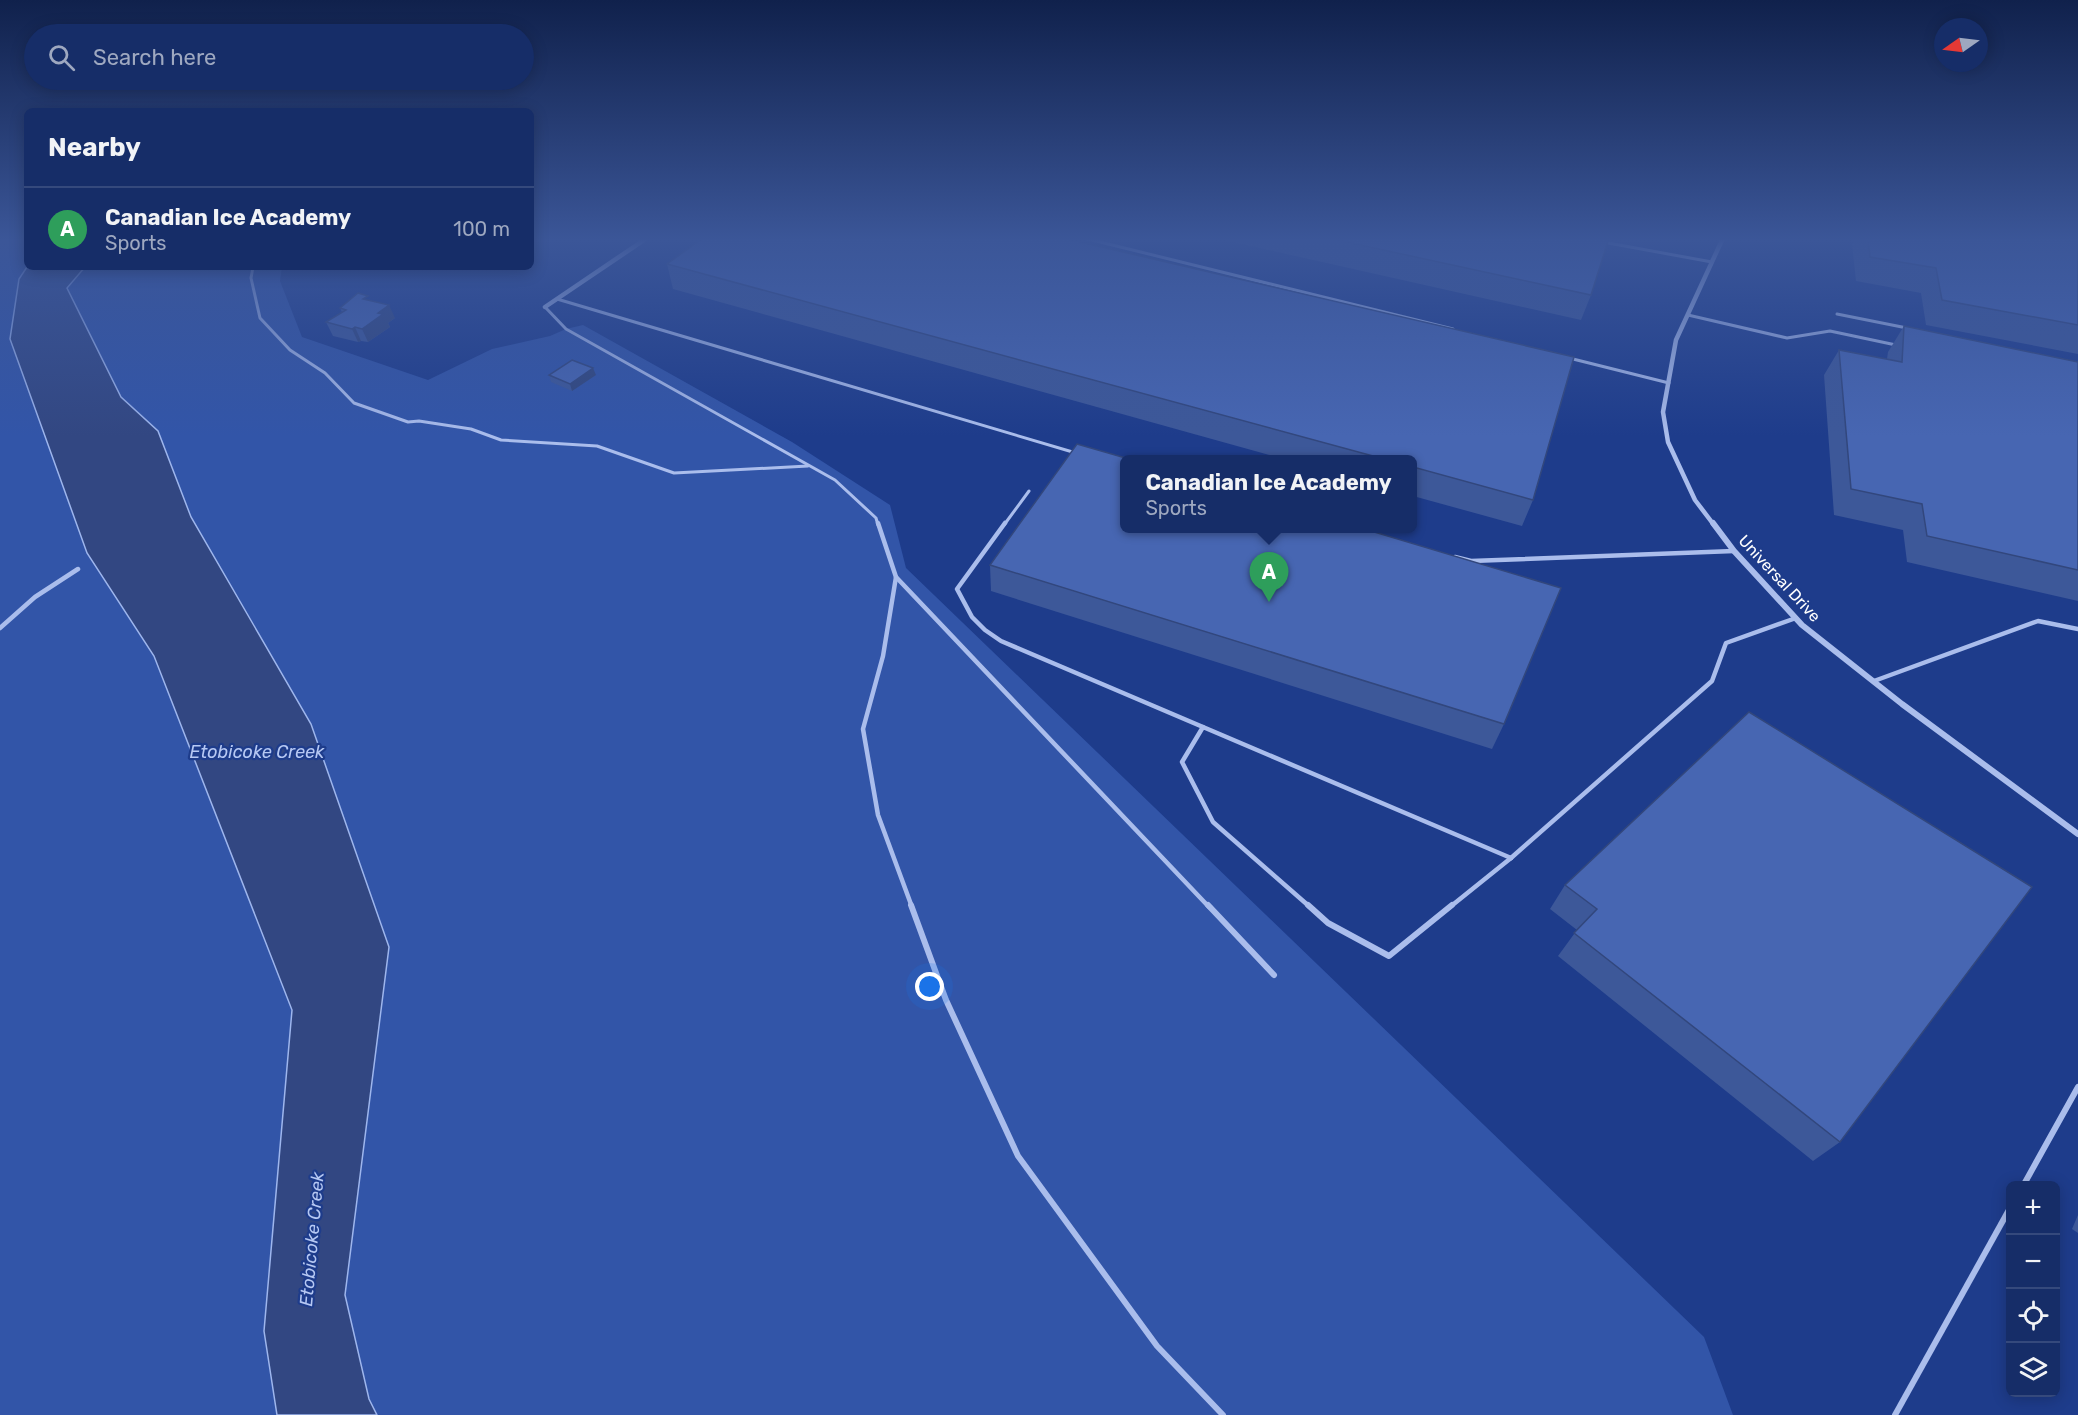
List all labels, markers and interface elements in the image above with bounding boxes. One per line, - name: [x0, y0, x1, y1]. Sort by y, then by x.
- north arrow: [1934, 18, 1988, 72]
- search box: [24, 24, 534, 90]
- icon: search: [45, 41, 78, 74]
- text: Search here: [93, 44, 216, 71]
- text: Nearby: [48, 132, 141, 163]
- text: Canadian Ice Academy: [105, 204, 351, 231]
- text: A: [60, 217, 75, 241]
- text: 100 m: [453, 217, 510, 241]
- text: Sports: [105, 231, 166, 255]
- popup: [1120, 455, 1417, 533]
- text: Canadian Ice Academy: [1145, 469, 1392, 496]
- text: Sports: [1145, 496, 1207, 520]
- street label: Universal Drive: [1735, 531, 1825, 626]
- pin: A: [1250, 552, 1288, 602]
- water label: Etobicoke Creek: [190, 741, 325, 763]
- your location: [915, 972, 944, 1001]
- water label: Etobicoke Creek: [295, 1170, 329, 1307]
- map controls: [2006, 1181, 2060, 1397]
- button: +: [2006, 1181, 2060, 1235]
- button: −: [2006, 1235, 2060, 1289]
- button: locate: [2006, 1289, 2060, 1343]
- button: layers: [2006, 1343, 2060, 1397]

